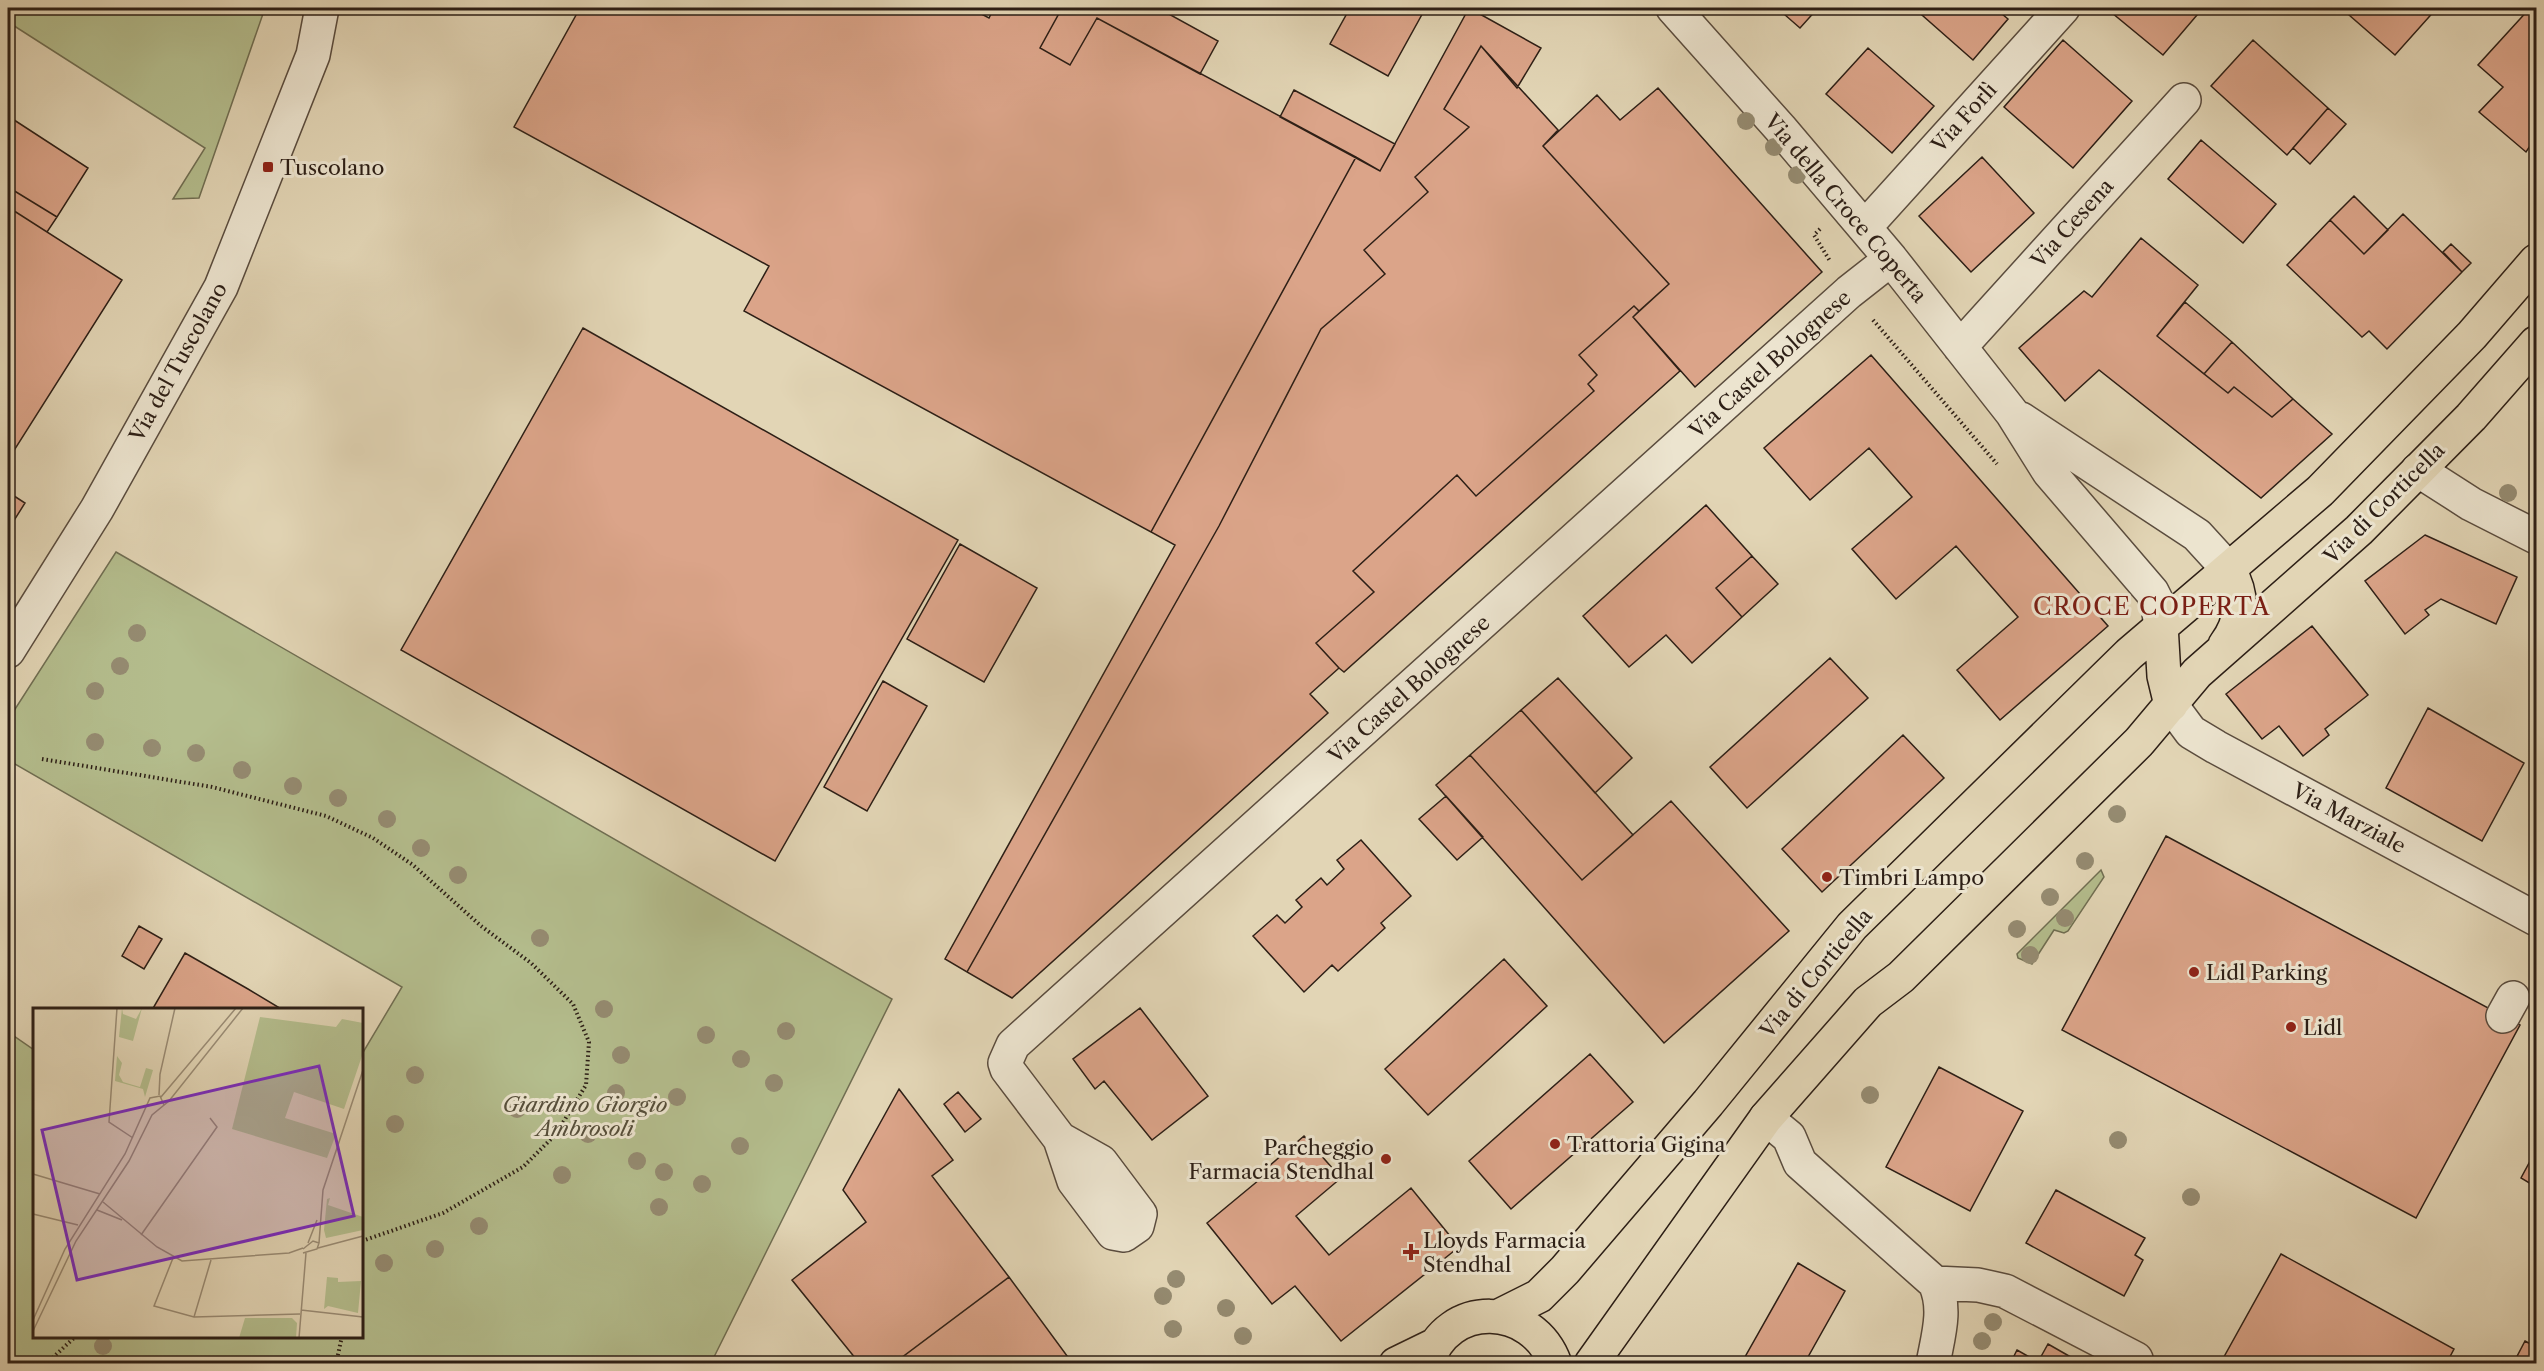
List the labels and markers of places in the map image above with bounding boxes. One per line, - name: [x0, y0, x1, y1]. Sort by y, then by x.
- place label: Tuscolano: [280, 155, 384, 180]
- marker: Tuscolano: [261, 160, 275, 174]
- place label: Timbri Lampo: [1839, 865, 1984, 890]
- marker: Timbri Lampo: [1820, 870, 1834, 884]
- place label: Lidl Parking: [2206, 960, 2328, 985]
- marker: Lidl Parking: [2187, 965, 2201, 979]
- place label: Lidl: [2303, 1015, 2342, 1040]
- marker: Lidl: [2284, 1020, 2298, 1034]
- place label: Trattoria Gigina: [1567, 1132, 1727, 1157]
- place label: Parcheggio Farmacia Stendhal: [1189, 1135, 1374, 1184]
- marker: Trattoria Gigina: [1548, 1137, 1562, 1151]
- marker: Parcheggio Farmacia Stendhal: [1379, 1152, 1393, 1166]
- place label: Lloyds Farmacia Stendhal: [1423, 1228, 1587, 1277]
- marker: Lloyds Farmacia Stendhal: [1404, 1245, 1418, 1259]

